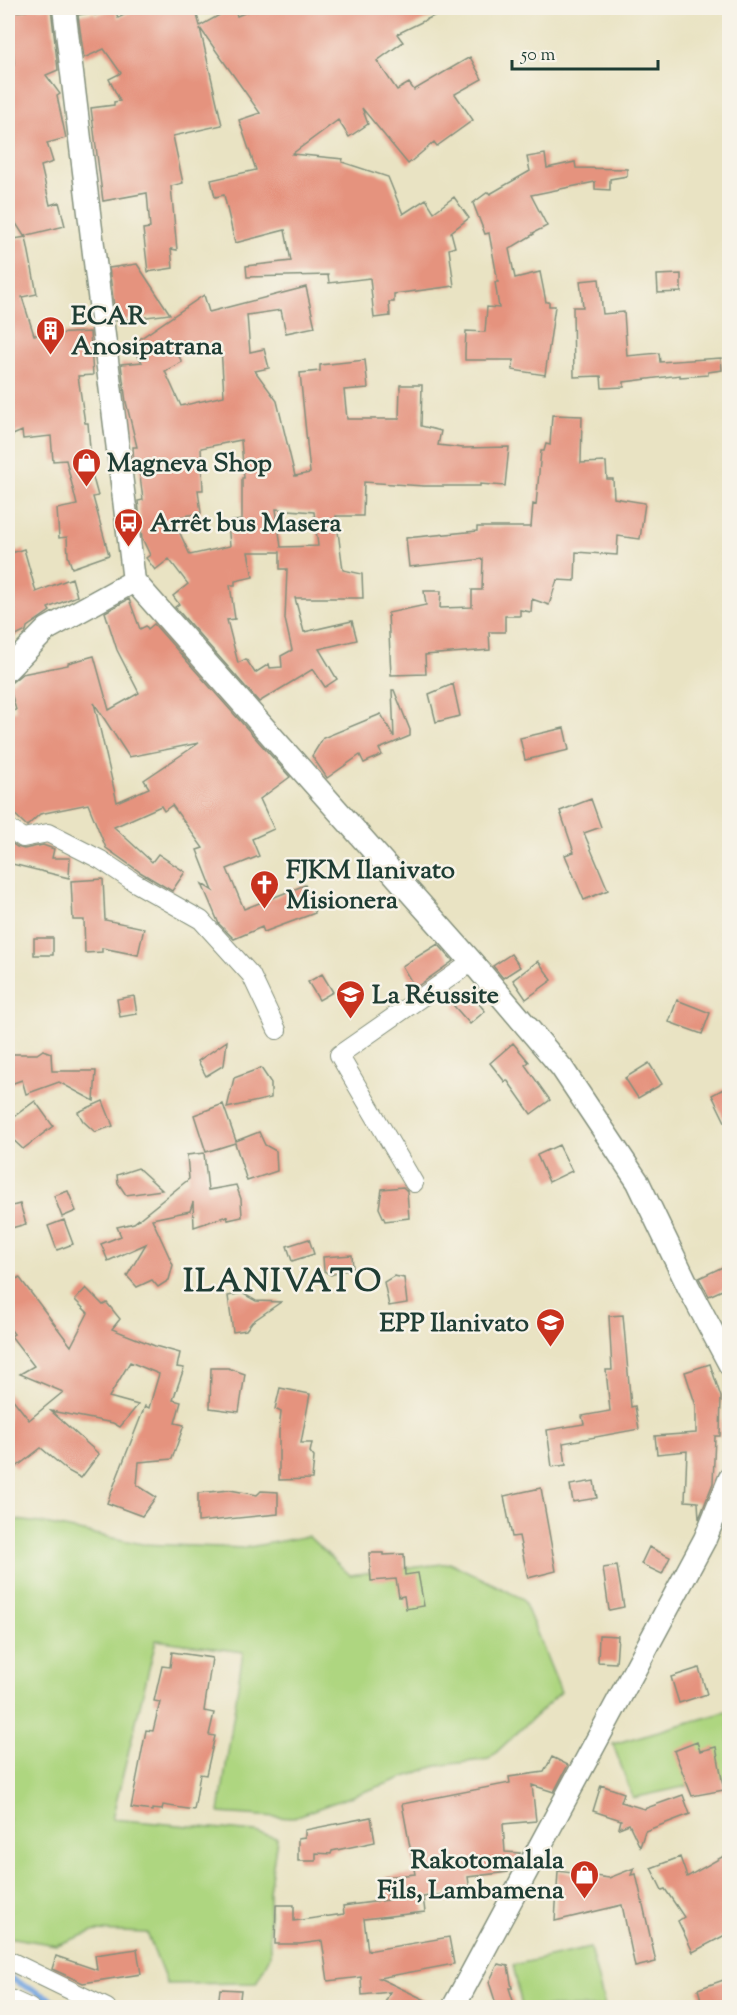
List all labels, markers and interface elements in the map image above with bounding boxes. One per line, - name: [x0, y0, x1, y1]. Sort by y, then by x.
- scale bar: [512, 33, 658, 71]
- text: 50 m: [520, 43, 556, 69]
- place label: ECAR Anosipatrana: [71, 299, 223, 366]
- building icon: ECAR Anosipatrana: [34, 314, 66, 356]
- shop icon: Magneva Shop: [70, 446, 102, 488]
- place label: Magneva Shop: [107, 446, 272, 483]
- bus stop icon: Arrêt bus Masera: [113, 506, 145, 548]
- place label: Arrêt bus Masera: [150, 506, 341, 543]
- place label: FJKM Ilanivato Misionera: [286, 853, 455, 920]
- church icon: FJKM Ilanivato Misionera: [249, 868, 281, 910]
- school or university icon: La Réussite: [335, 978, 367, 1020]
- place label: La Réussite: [372, 978, 499, 1015]
- district label: ILANIVATO: [183, 1260, 383, 1306]
- place label: EPP Ilanivato: [380, 1306, 529, 1343]
- school or university icon: EPP Ilanivato: [534, 1306, 566, 1348]
- place label: Rakotomalala Fils, Lambamena: [377, 1843, 564, 1910]
- shop icon: Rakotomalala Fils, Lambamena: [569, 1858, 601, 1900]

